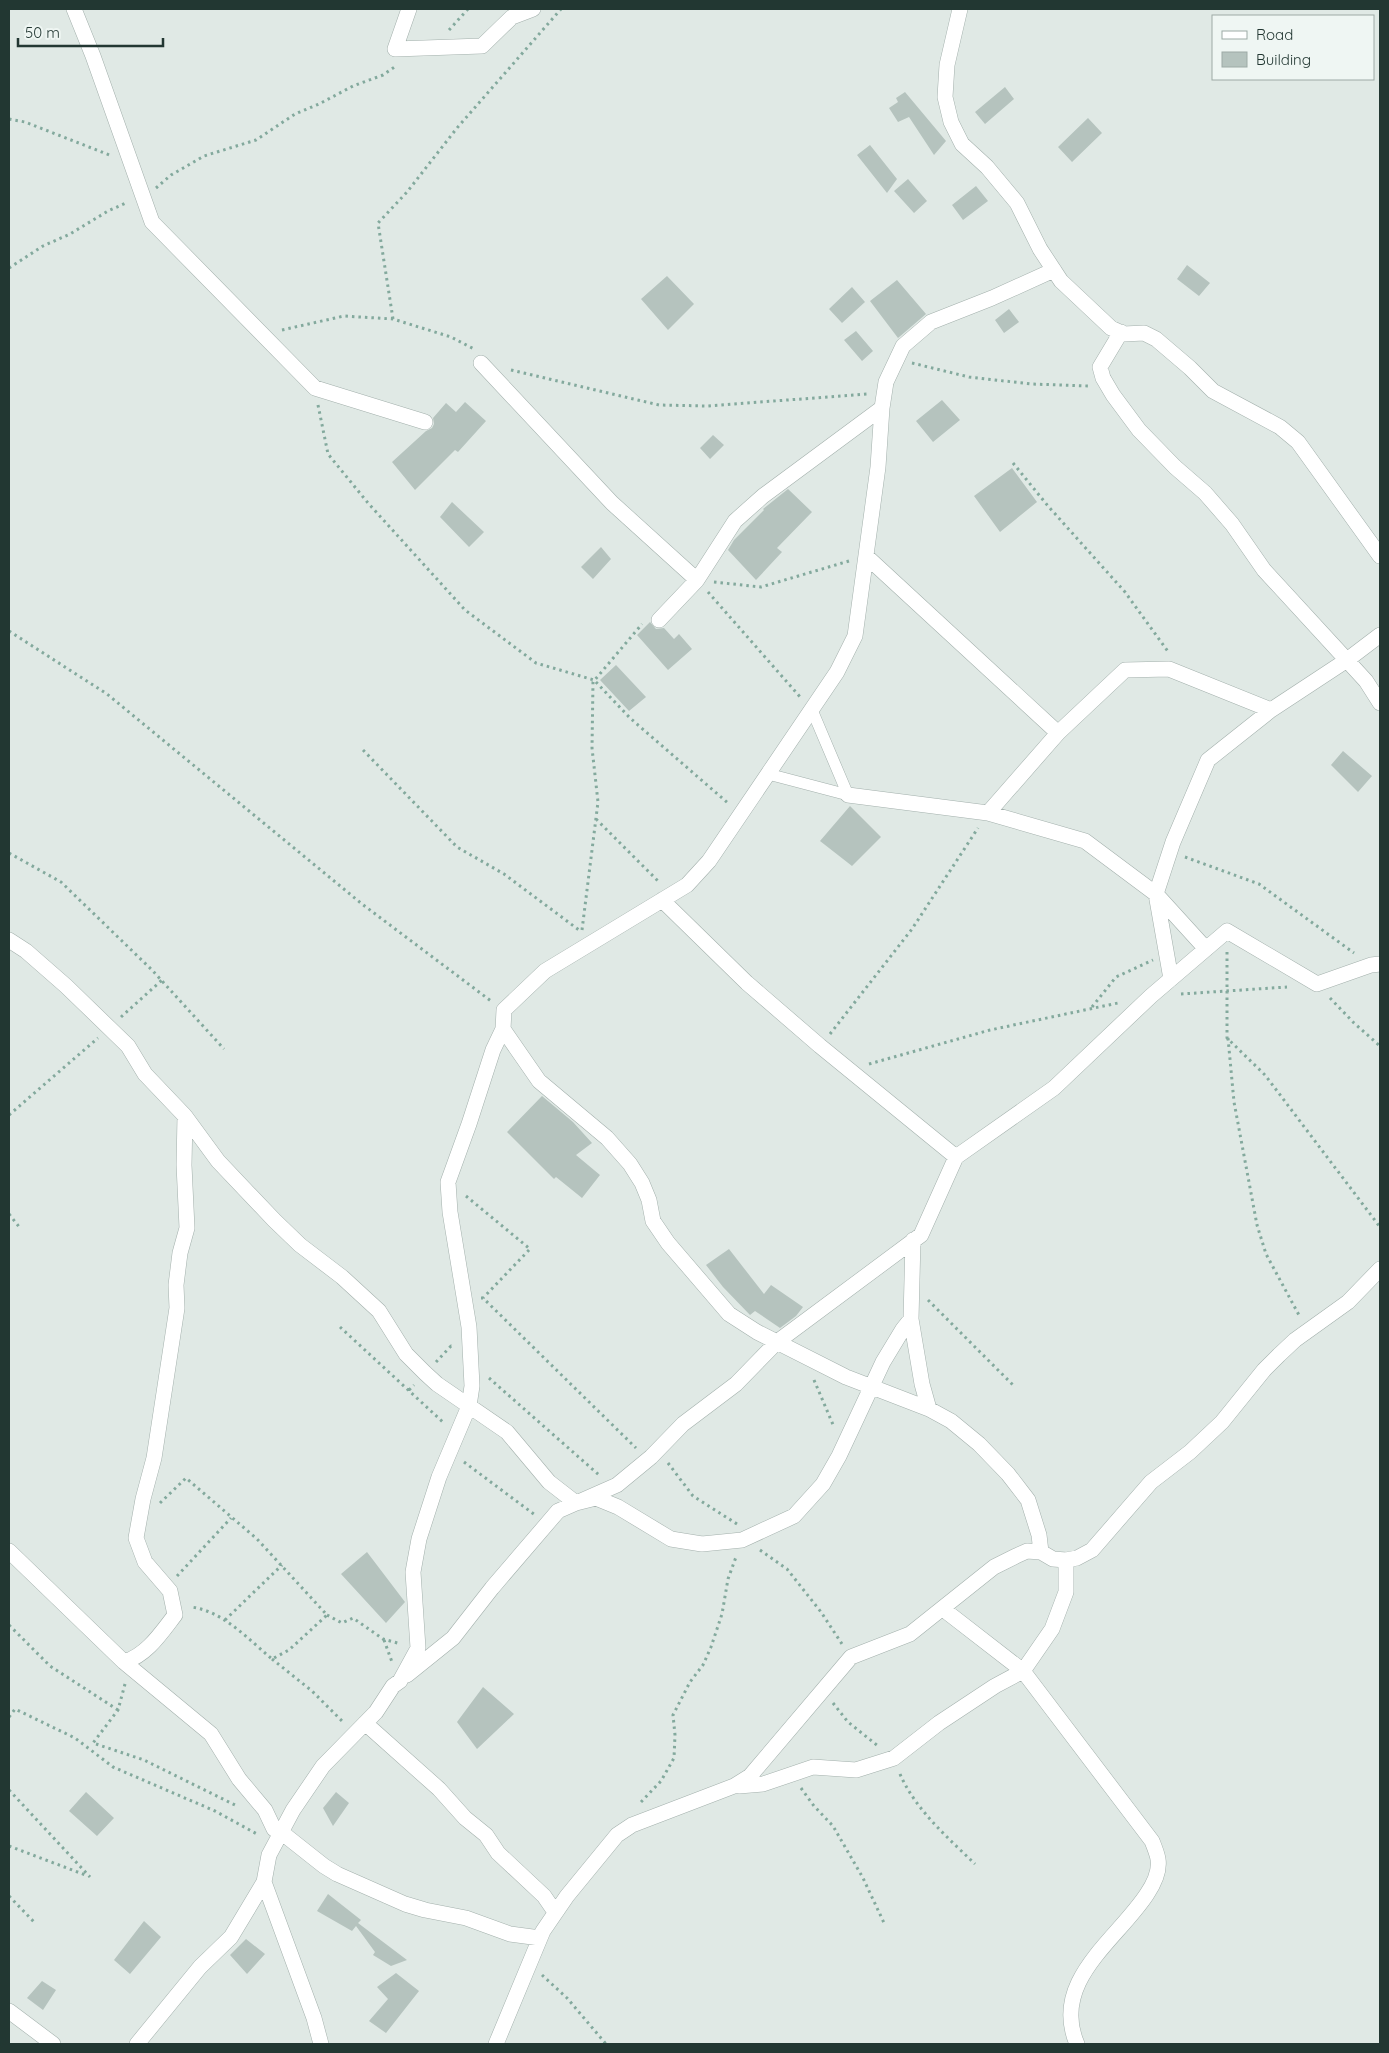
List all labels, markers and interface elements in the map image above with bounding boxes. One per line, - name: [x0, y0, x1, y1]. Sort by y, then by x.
- scale bar: [18, 15, 162, 47]
- legend: [1212, 15, 1374, 80]
- text: 50 m: [25, 23, 60, 42]
- text: Road: [1256, 25, 1293, 44]
- text: Building: [1256, 50, 1311, 69]

